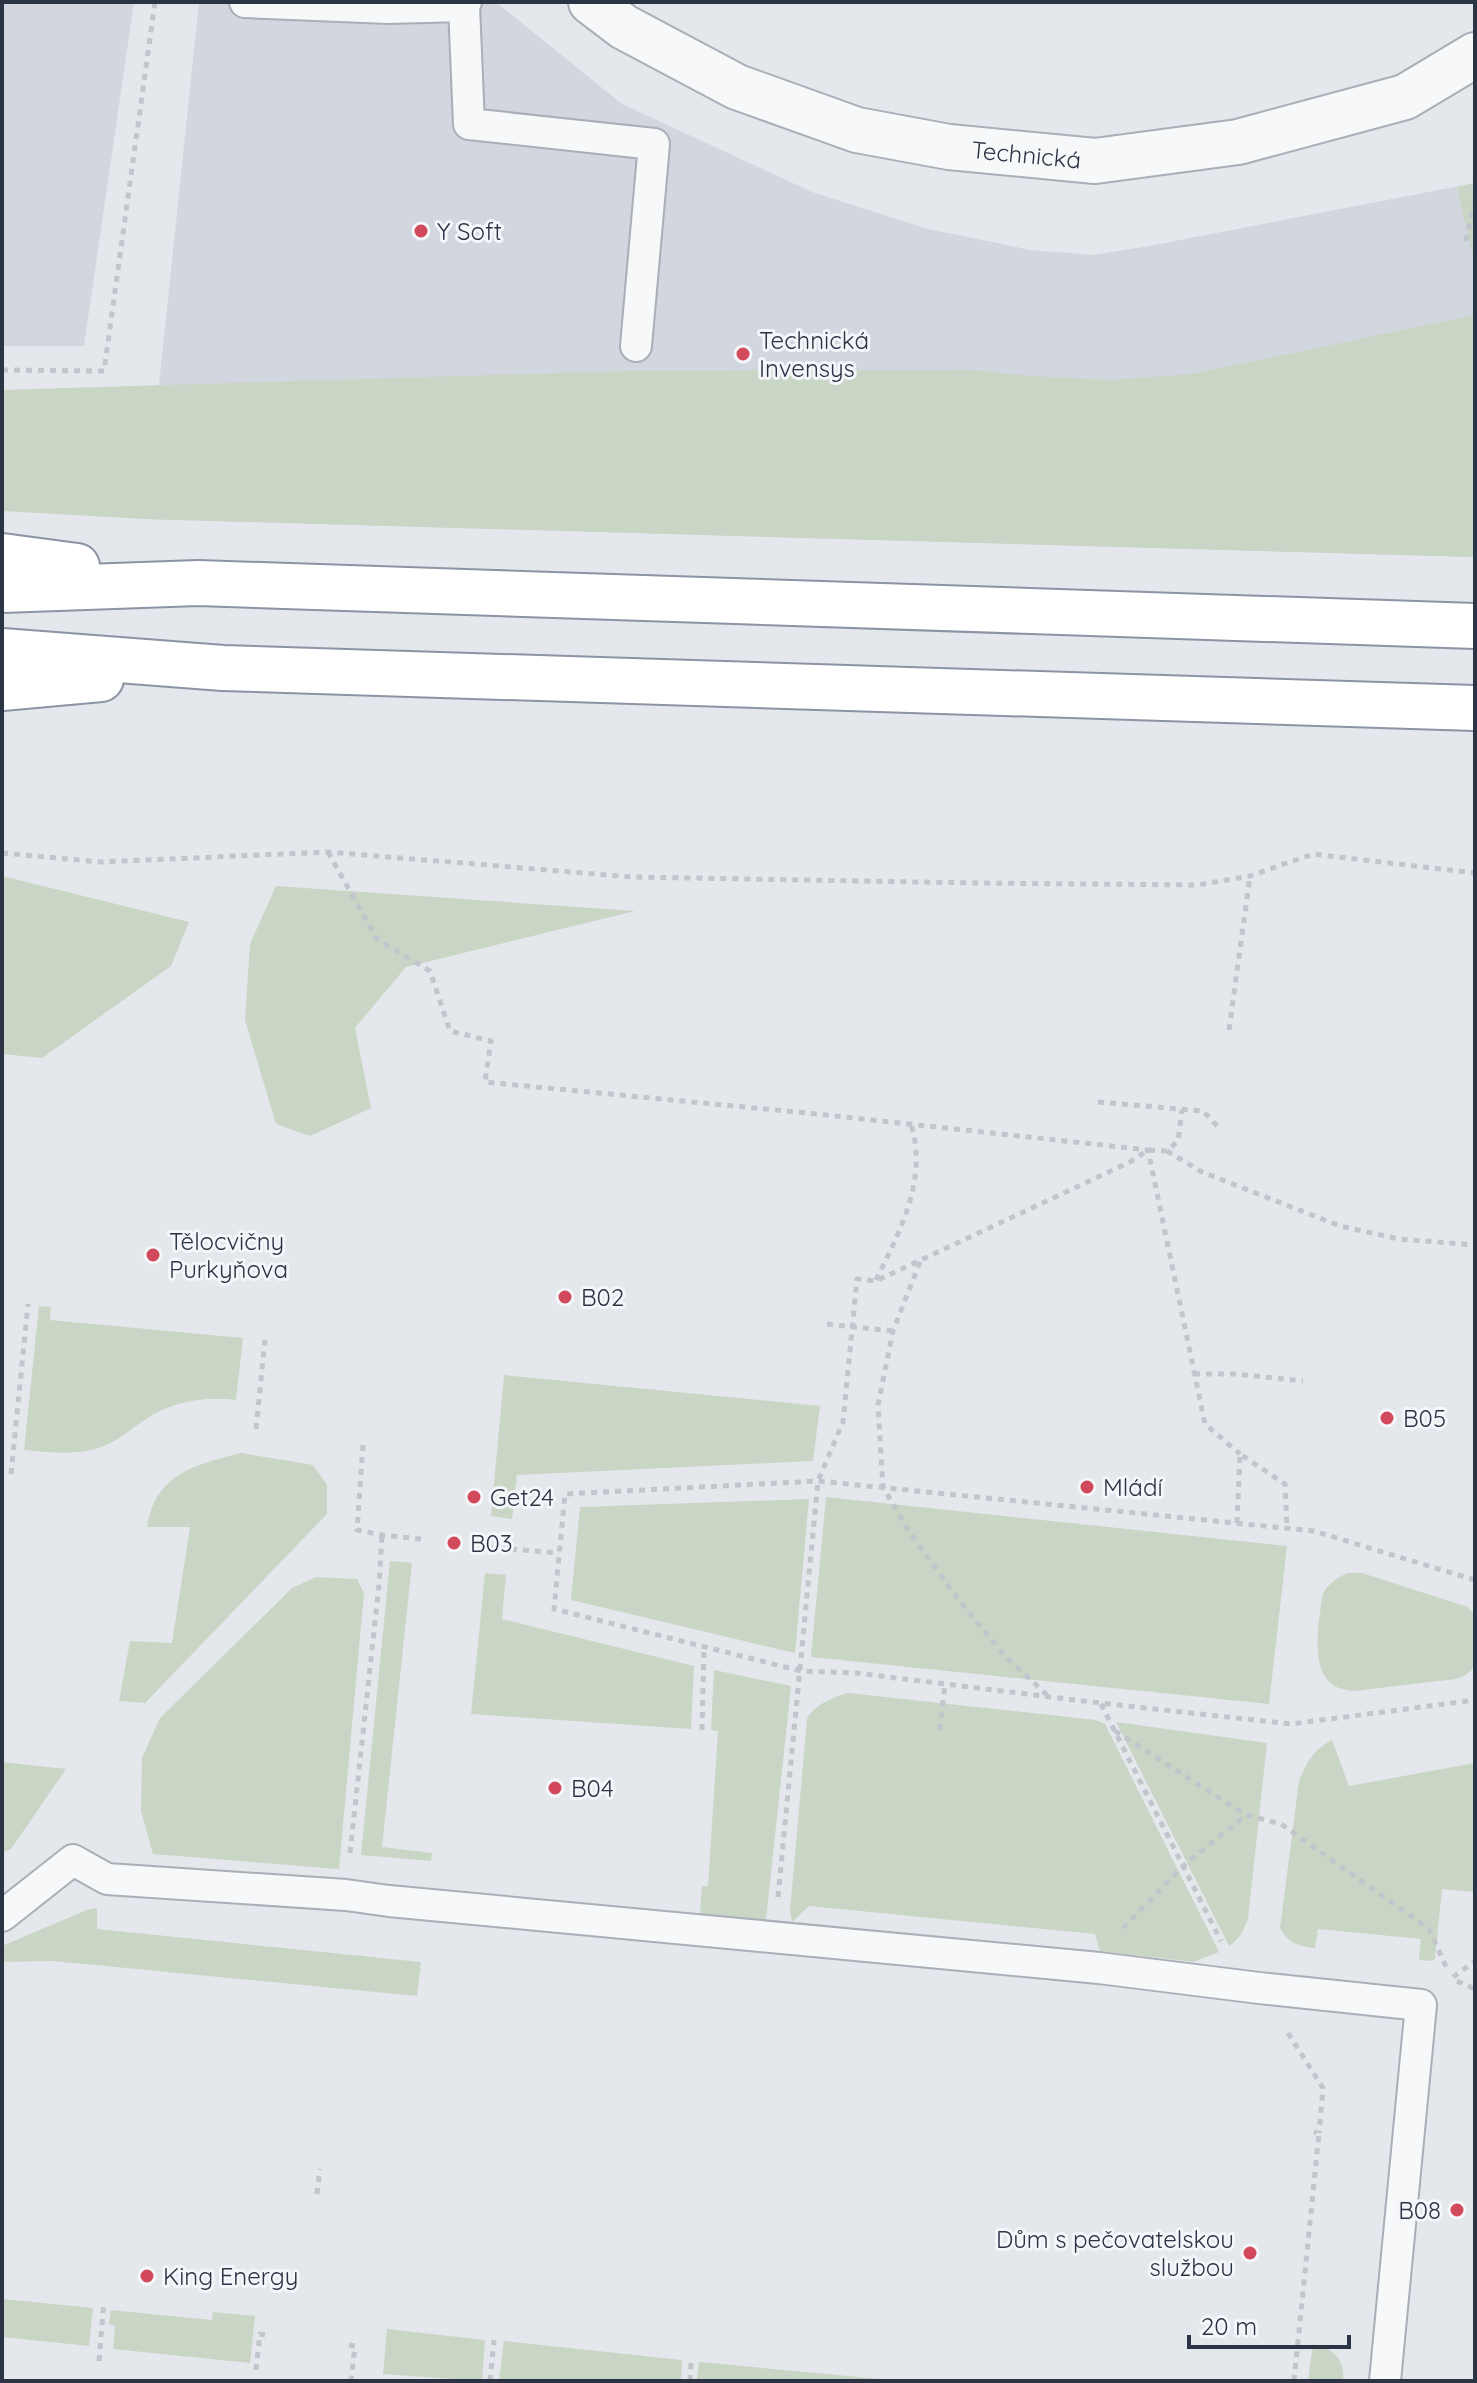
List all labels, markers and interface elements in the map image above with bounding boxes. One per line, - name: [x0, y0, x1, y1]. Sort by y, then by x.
- street label: Technická: [970, 134, 1082, 175]
- place label: Y Soft: [437, 216, 502, 246]
- marker: Y Soft: [412, 222, 430, 240]
- place label: Technická Invensys: [759, 325, 869, 383]
- marker: Technická Invensys: [734, 345, 752, 363]
- place label: Tělocvičny Purkyňova: [169, 1226, 288, 1284]
- marker: Tělocvičny Purkyňova: [144, 1246, 162, 1264]
- place label: B02: [581, 1282, 624, 1312]
- marker: B02: [556, 1288, 574, 1306]
- place label: B05: [1403, 1403, 1446, 1433]
- marker: B05: [1378, 1409, 1396, 1427]
- place label: Mládí: [1103, 1472, 1163, 1502]
- marker: Mládí: [1078, 1478, 1096, 1496]
- place label: Get24: [490, 1482, 554, 1512]
- marker: Get24: [465, 1488, 483, 1506]
- place label: B03: [470, 1528, 512, 1558]
- marker: B03: [445, 1534, 463, 1552]
- place label: B04: [571, 1773, 614, 1803]
- marker: B04: [546, 1779, 564, 1797]
- place label: B08: [1398, 2195, 1441, 2225]
- marker: B08: [1448, 2201, 1466, 2219]
- place label: Dům s pečovatelskou službou: [996, 2224, 1234, 2282]
- marker: Dům s pečovatelskou službou: [1241, 2244, 1259, 2262]
- place label: King Energy: [163, 2261, 298, 2291]
- marker: King Energy: [138, 2267, 156, 2285]
- scale bar: [1189, 2299, 1349, 2349]
- text: 20 m: [1201, 2311, 1257, 2341]

